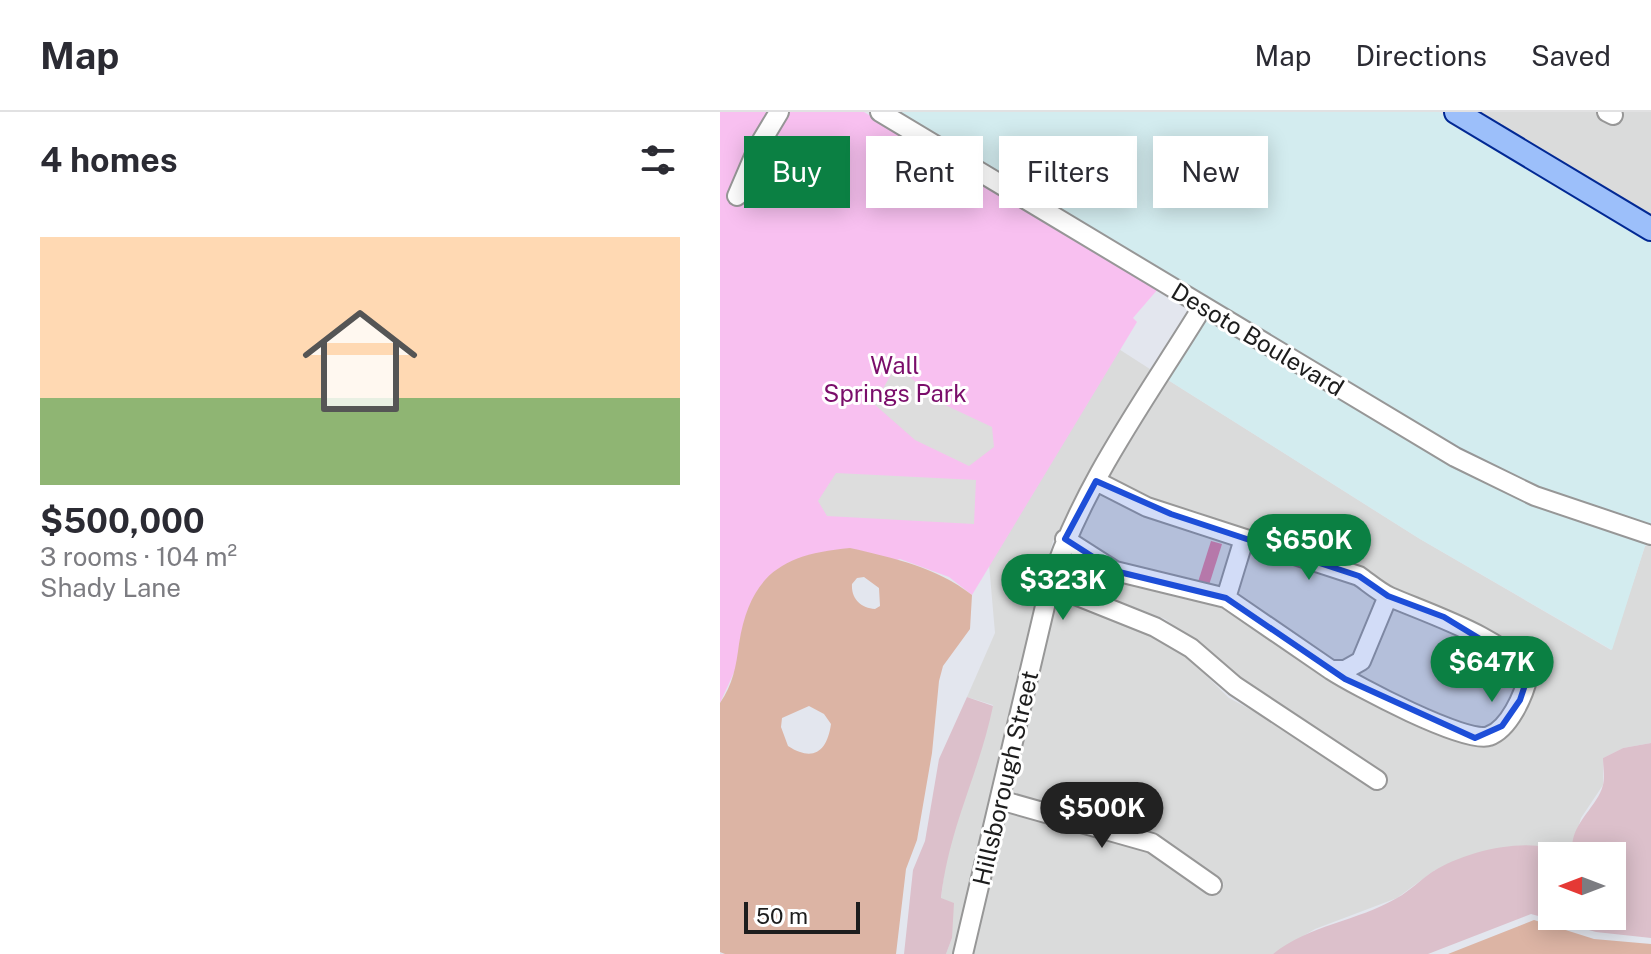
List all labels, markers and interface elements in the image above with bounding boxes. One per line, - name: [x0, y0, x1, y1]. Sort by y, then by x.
- text: Map: [40, 33, 119, 78]
- text: Map: [1255, 39, 1311, 72]
- text: Directions: [1355, 39, 1487, 72]
- text: Saved: [1531, 39, 1611, 72]
- chip: Buy: [744, 136, 850, 208]
- chip: Rent: [866, 136, 983, 208]
- chip: Filters: [999, 136, 1137, 208]
- chip: New: [1153, 136, 1268, 208]
- icon: filters: [636, 138, 680, 182]
- text: 4 homes: [40, 140, 178, 180]
- street label: Desoto Boulevard: [1167, 277, 1349, 401]
- icon: home: [288, 289, 432, 433]
- park label: Wall Springs Park: [823, 351, 967, 407]
- text: $500,000: [40, 501, 205, 541]
- pin: $650K: [1253, 514, 1365, 582]
- text: $650K: [1265, 524, 1353, 555]
- text: 3 rooms · 104 m²: [40, 541, 237, 572]
- pin: $323K: [1007, 554, 1119, 622]
- text: $323K: [1019, 564, 1107, 595]
- text: Shady Lane: [40, 572, 181, 603]
- pin: $647K: [1436, 636, 1548, 704]
- text: $647K: [1449, 646, 1535, 677]
- street label: Hillsborough Street: [967, 668, 1043, 888]
- pin: $500K: [1046, 782, 1158, 850]
- text: $500K: [1058, 792, 1146, 823]
- north arrow: [1538, 842, 1626, 930]
- map controls: [1538, 842, 1626, 930]
- scale bar: [744, 898, 860, 934]
- text: 50 m: [756, 903, 808, 929]

